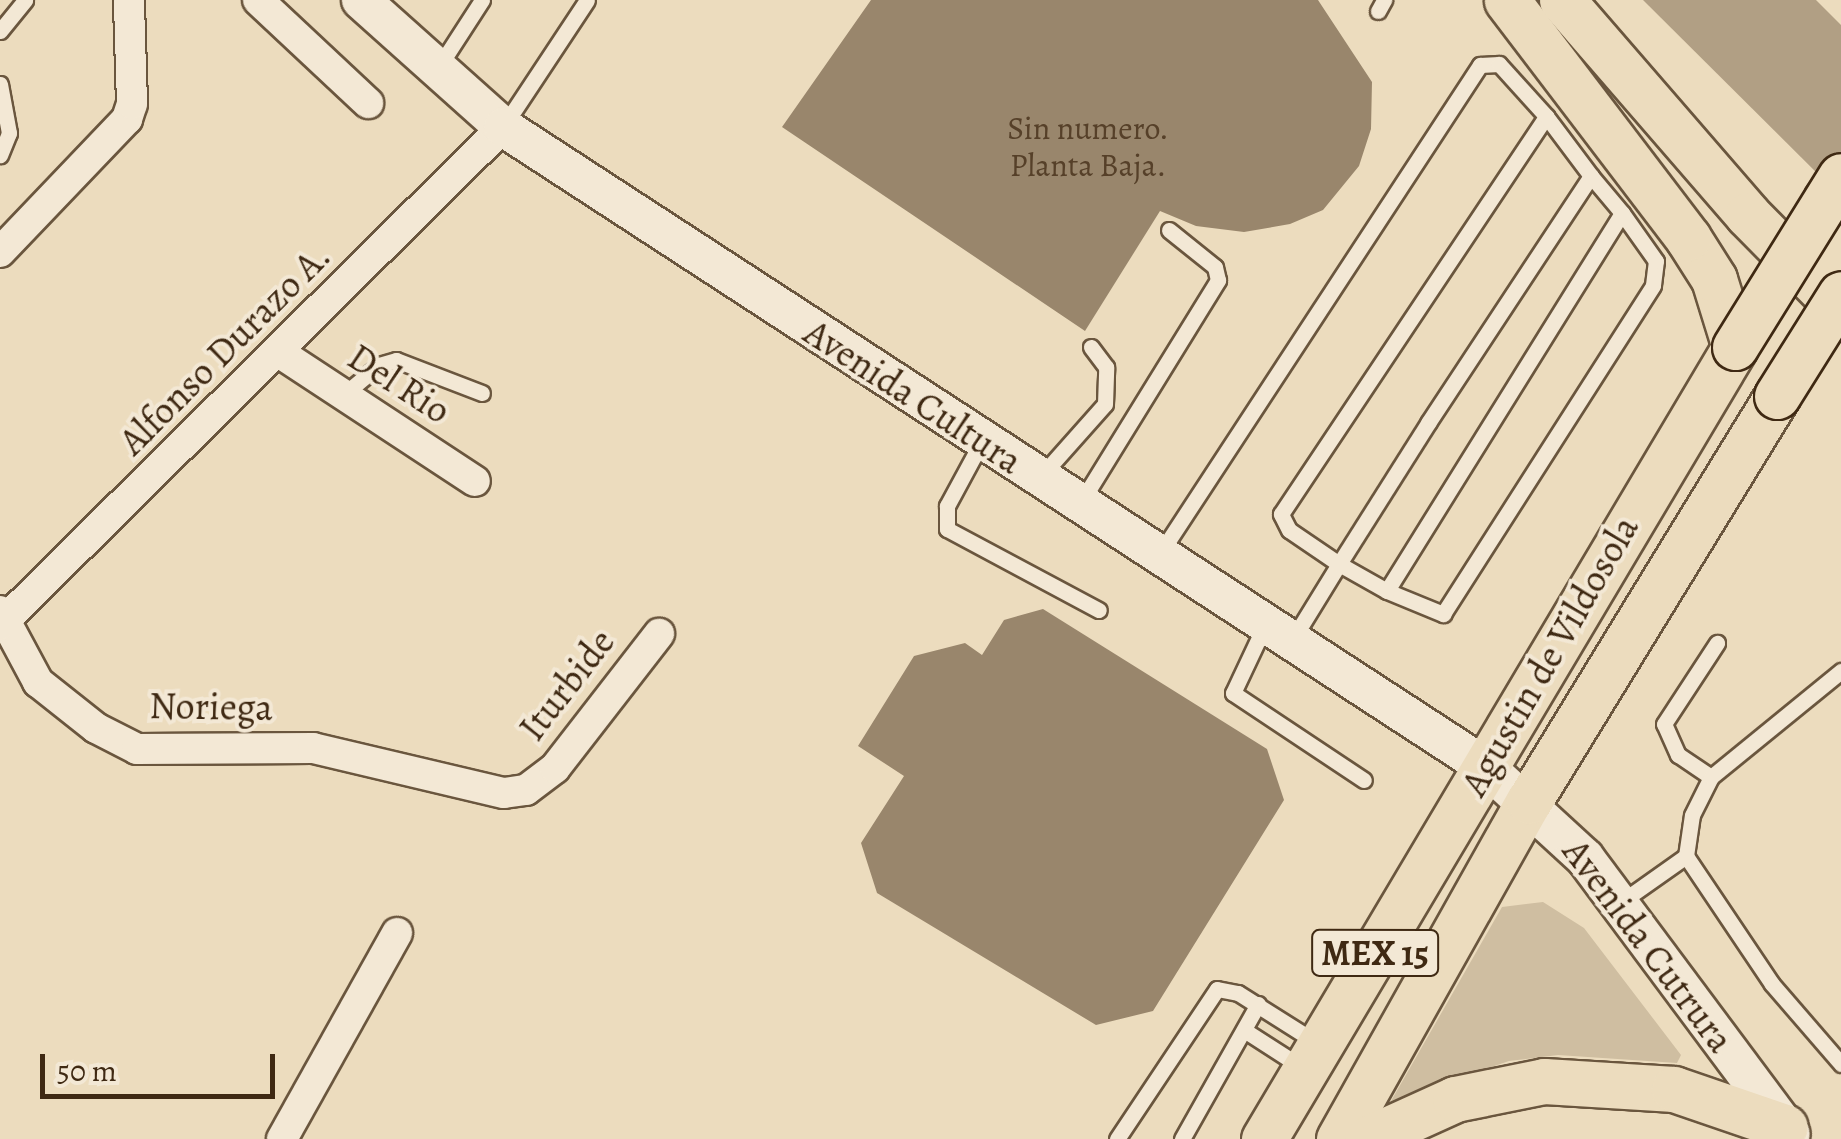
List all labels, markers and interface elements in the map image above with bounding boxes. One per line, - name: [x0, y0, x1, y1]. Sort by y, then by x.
- house number: Sin numero. Planta Baja.: [1007, 110, 1169, 185]
- street label: Alfonso Durazo A.: [110, 234, 340, 464]
- street label: Avenida Cultura: [796, 310, 1030, 484]
- street label: Del Rio: [339, 334, 459, 434]
- street label: Agustin de Vildosola: [1451, 508, 1649, 804]
- street label: Iturbide: [509, 620, 625, 750]
- street label: Noriega: [149, 683, 273, 731]
- street label: Avenida Cutrura: [1553, 830, 1743, 1062]
- road number: MEX 15: [1310, 923, 1440, 983]
- scale bar: [45, 1034, 280, 1096]
- text: 50 m: [57, 1051, 117, 1091]

